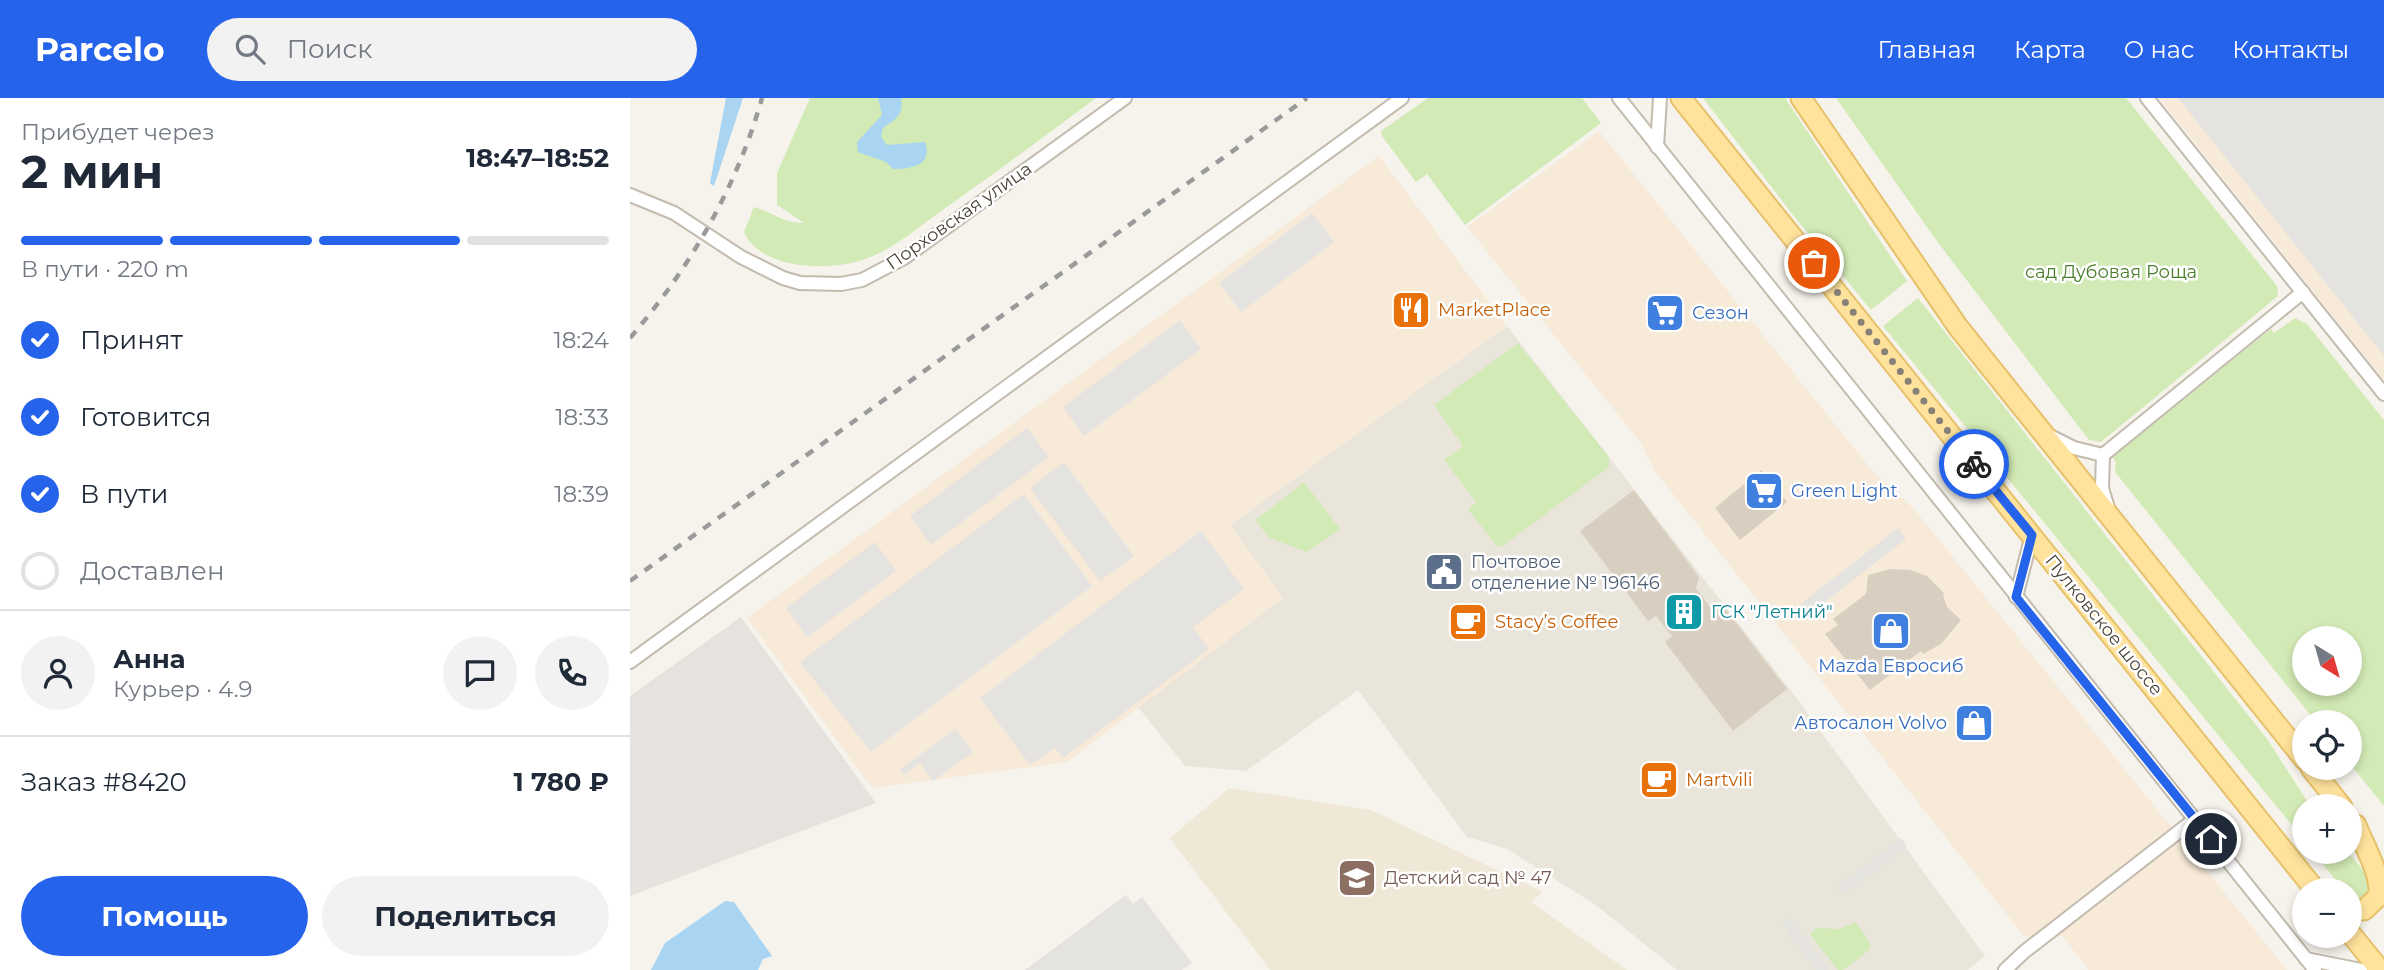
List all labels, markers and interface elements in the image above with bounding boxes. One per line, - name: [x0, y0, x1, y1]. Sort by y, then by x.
- search box: [207, 18, 697, 81]
- text: Parcelo: [35, 29, 165, 69]
- icon: search: [231, 30, 269, 68]
- text: Поиск: [287, 33, 372, 65]
- text: Главная: [1878, 35, 1976, 64]
- text: Карта: [2014, 35, 2086, 64]
- text: О нас: [2124, 35, 2194, 64]
- text: Контакты: [2232, 35, 2349, 64]
- text: Прибудет через: [21, 118, 215, 146]
- text: 18:47–18:52: [466, 142, 609, 174]
- text: 2 мин: [21, 143, 163, 200]
- street label: Порховская улица: [882, 157, 1036, 275]
- pin: [1784, 233, 1844, 293]
- icon: bag: [1795, 244, 1833, 282]
- text: В пути · 220 m: [21, 255, 189, 283]
- park label: сад Дубовая Роща: [2025, 261, 2197, 283]
- restaurant icon: MarketPlace: [1390, 289, 1432, 331]
- supermarket icon: Сезон: [1644, 292, 1686, 334]
- place label: MarketPlace: [1438, 299, 1551, 321]
- place label: Сезон: [1692, 302, 1749, 324]
- icon: check: [21, 321, 59, 359]
- text: Принят: [80, 324, 183, 356]
- text: 18:24: [553, 326, 609, 354]
- icon: check: [21, 398, 59, 436]
- text: Готовится: [80, 401, 211, 433]
- text: 18:33: [555, 403, 609, 431]
- courier: [1939, 429, 2009, 499]
- icon: bike: [1955, 445, 1993, 483]
- supermarket icon: Green Light: [1743, 470, 1785, 512]
- icon: check: [21, 475, 59, 513]
- text: В пути: [80, 478, 169, 510]
- text: 18:39: [554, 480, 609, 508]
- place label: Green Light: [1791, 480, 1898, 502]
- street label: Пулковское шоссе: [2040, 550, 2168, 700]
- public building icon: Почтовое отделение № 196146: [1423, 551, 1465, 593]
- place label: Почтовое отделение № 196146: [1471, 551, 1660, 594]
- text: Доставлен: [80, 555, 225, 587]
- building icon: ГСК "Летний": [1663, 591, 1705, 633]
- cafe icon: Stacy’s Coffee: [1447, 601, 1489, 643]
- place label: ГСК "Летний": [1711, 601, 1833, 623]
- shop icon: Mazda Евросиб: [1870, 610, 1912, 652]
- place label: Stacy’s Coffee: [1495, 611, 1618, 633]
- north arrow: [2292, 626, 2362, 696]
- map controls: [2292, 626, 2362, 948]
- button: person: [21, 636, 95, 710]
- button: chat: [443, 636, 517, 710]
- button: phone: [535, 636, 609, 710]
- text: Анна: [113, 643, 186, 675]
- place label: Mazda Евросиб: [1818, 655, 1964, 677]
- text: Курьер · 4.9: [113, 675, 253, 703]
- shop icon: Автосалон Volvo: [1953, 702, 1995, 744]
- button: locate: [2292, 710, 2362, 780]
- place label: Автосалон Volvo: [1794, 712, 1947, 734]
- cafe icon: Martvili: [1638, 759, 1680, 801]
- text: Заказ #8420: [21, 766, 187, 798]
- text: 1 780 ₽: [513, 766, 609, 798]
- place label: Martvili: [1686, 769, 1753, 791]
- button: +: [2292, 794, 2362, 864]
- pin: [2181, 809, 2241, 869]
- icon: home: [2192, 820, 2230, 858]
- school or university icon: Детский сад № 47: [1336, 857, 1378, 899]
- place label: Детский сад № 47: [1384, 867, 1552, 889]
- button: Помощь: [21, 876, 308, 956]
- button: Поделиться: [322, 876, 609, 956]
- button: −: [2292, 878, 2362, 948]

